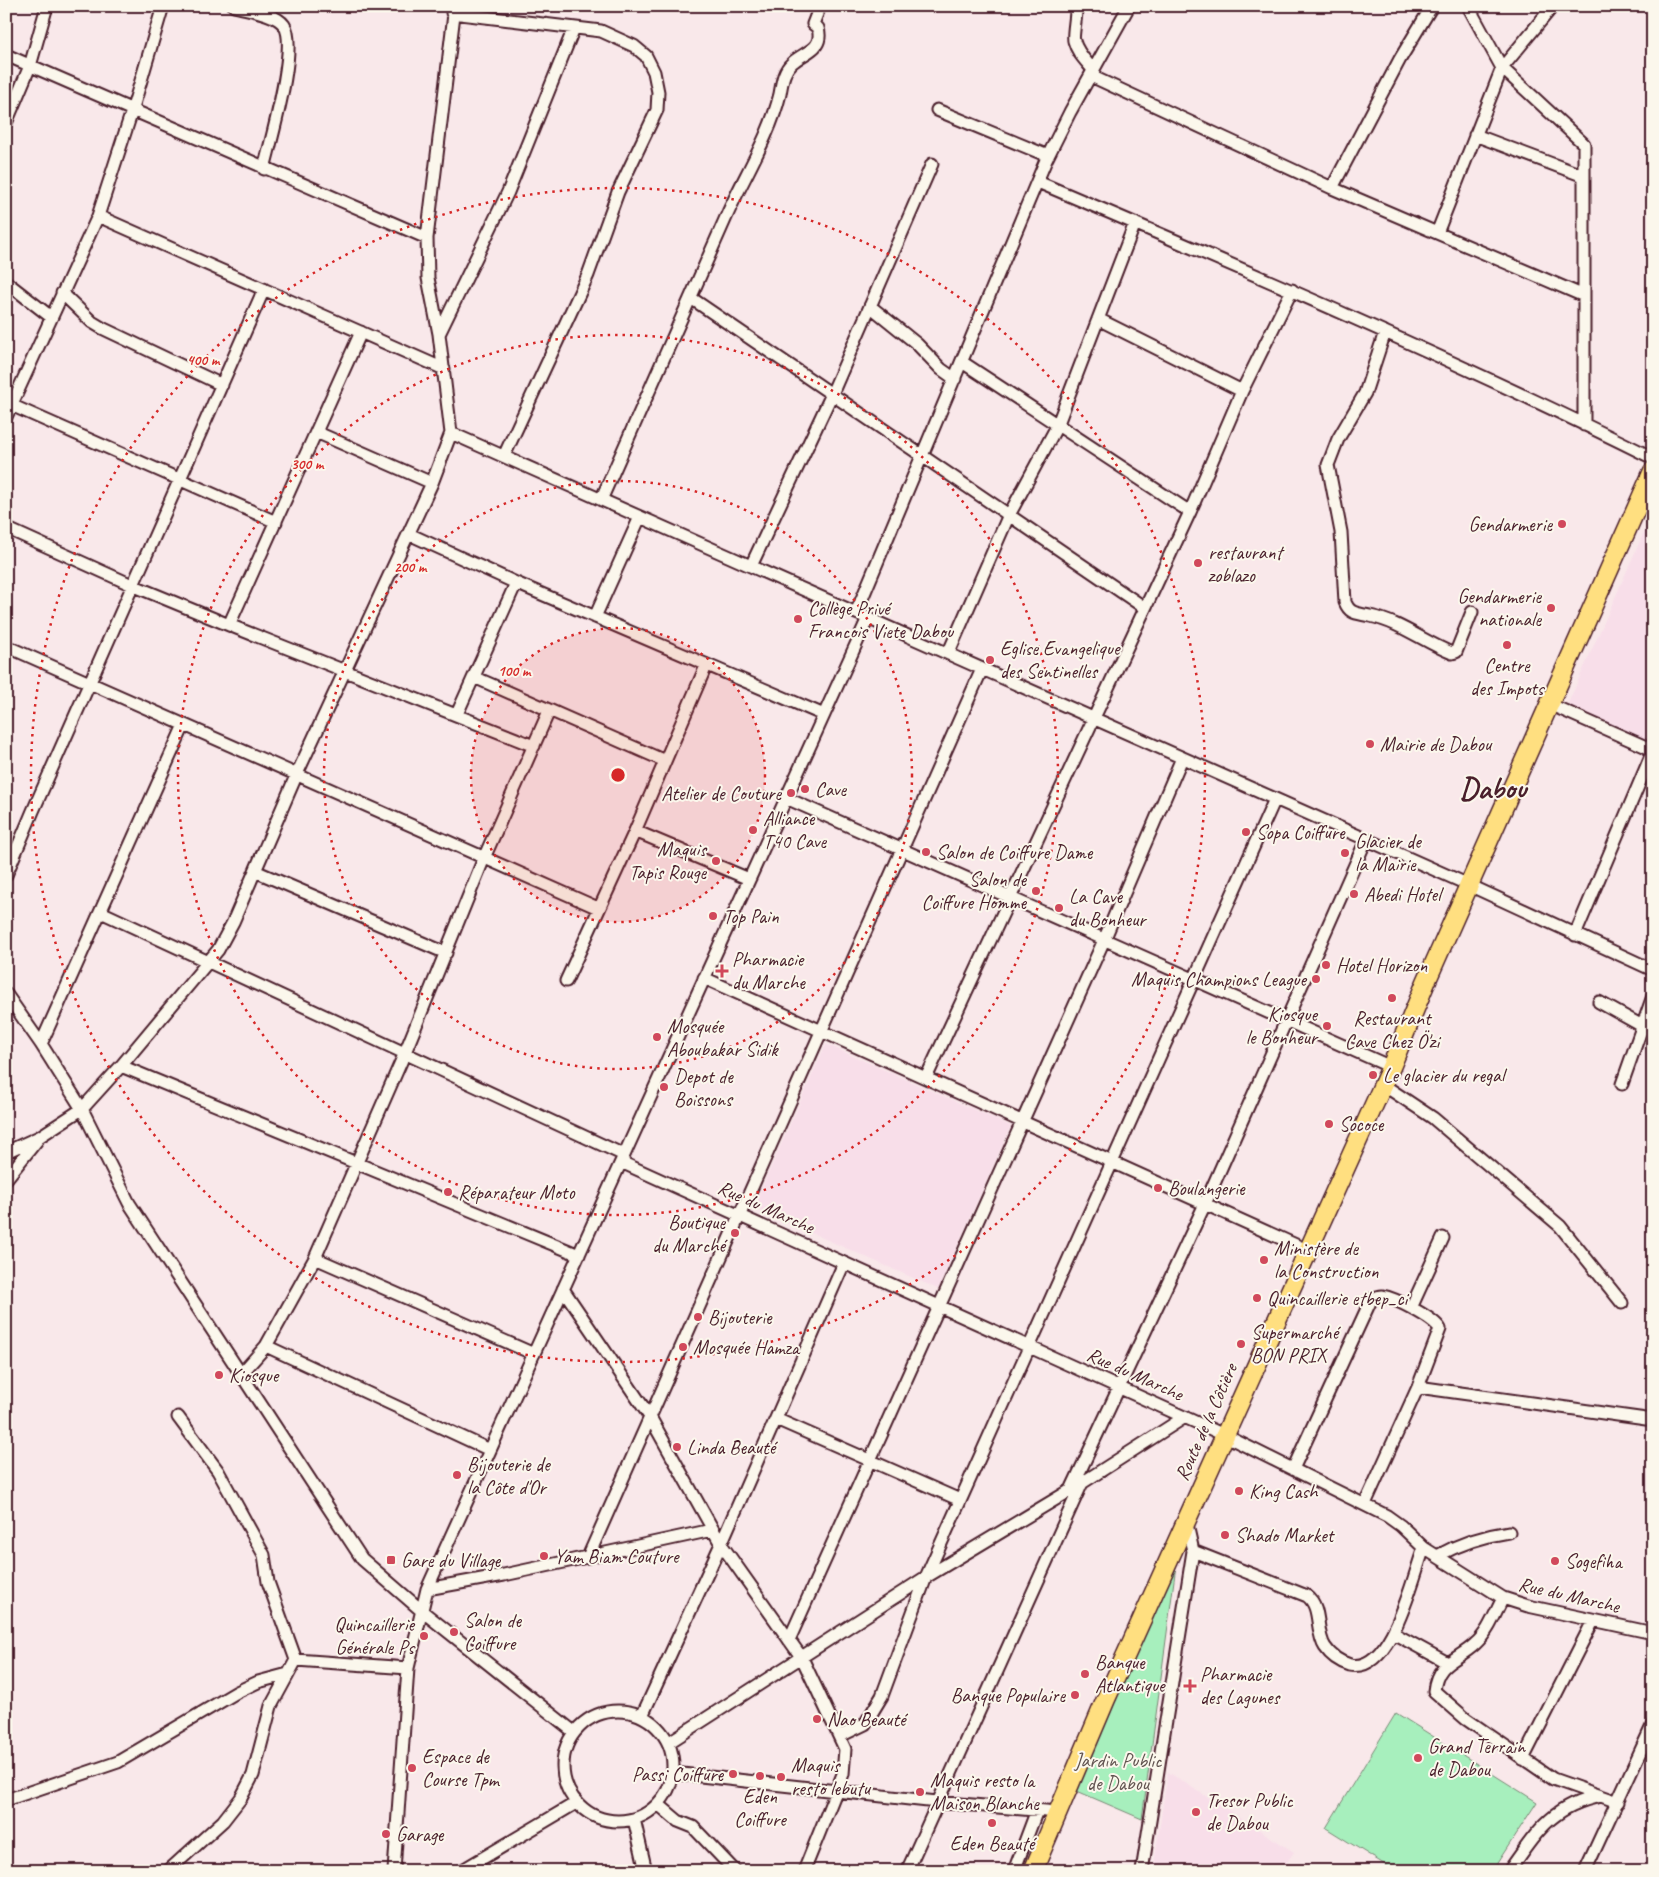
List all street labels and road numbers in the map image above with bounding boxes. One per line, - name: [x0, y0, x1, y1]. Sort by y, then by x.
- street label: Rue du Marche: [714, 1175, 819, 1240]
- street label: Rue du Marche: [1083, 1342, 1188, 1407]
- street label: Route de la Côtière: [1169, 1358, 1244, 1484]
- street label: Rue du Marche: [1516, 1571, 1623, 1619]

